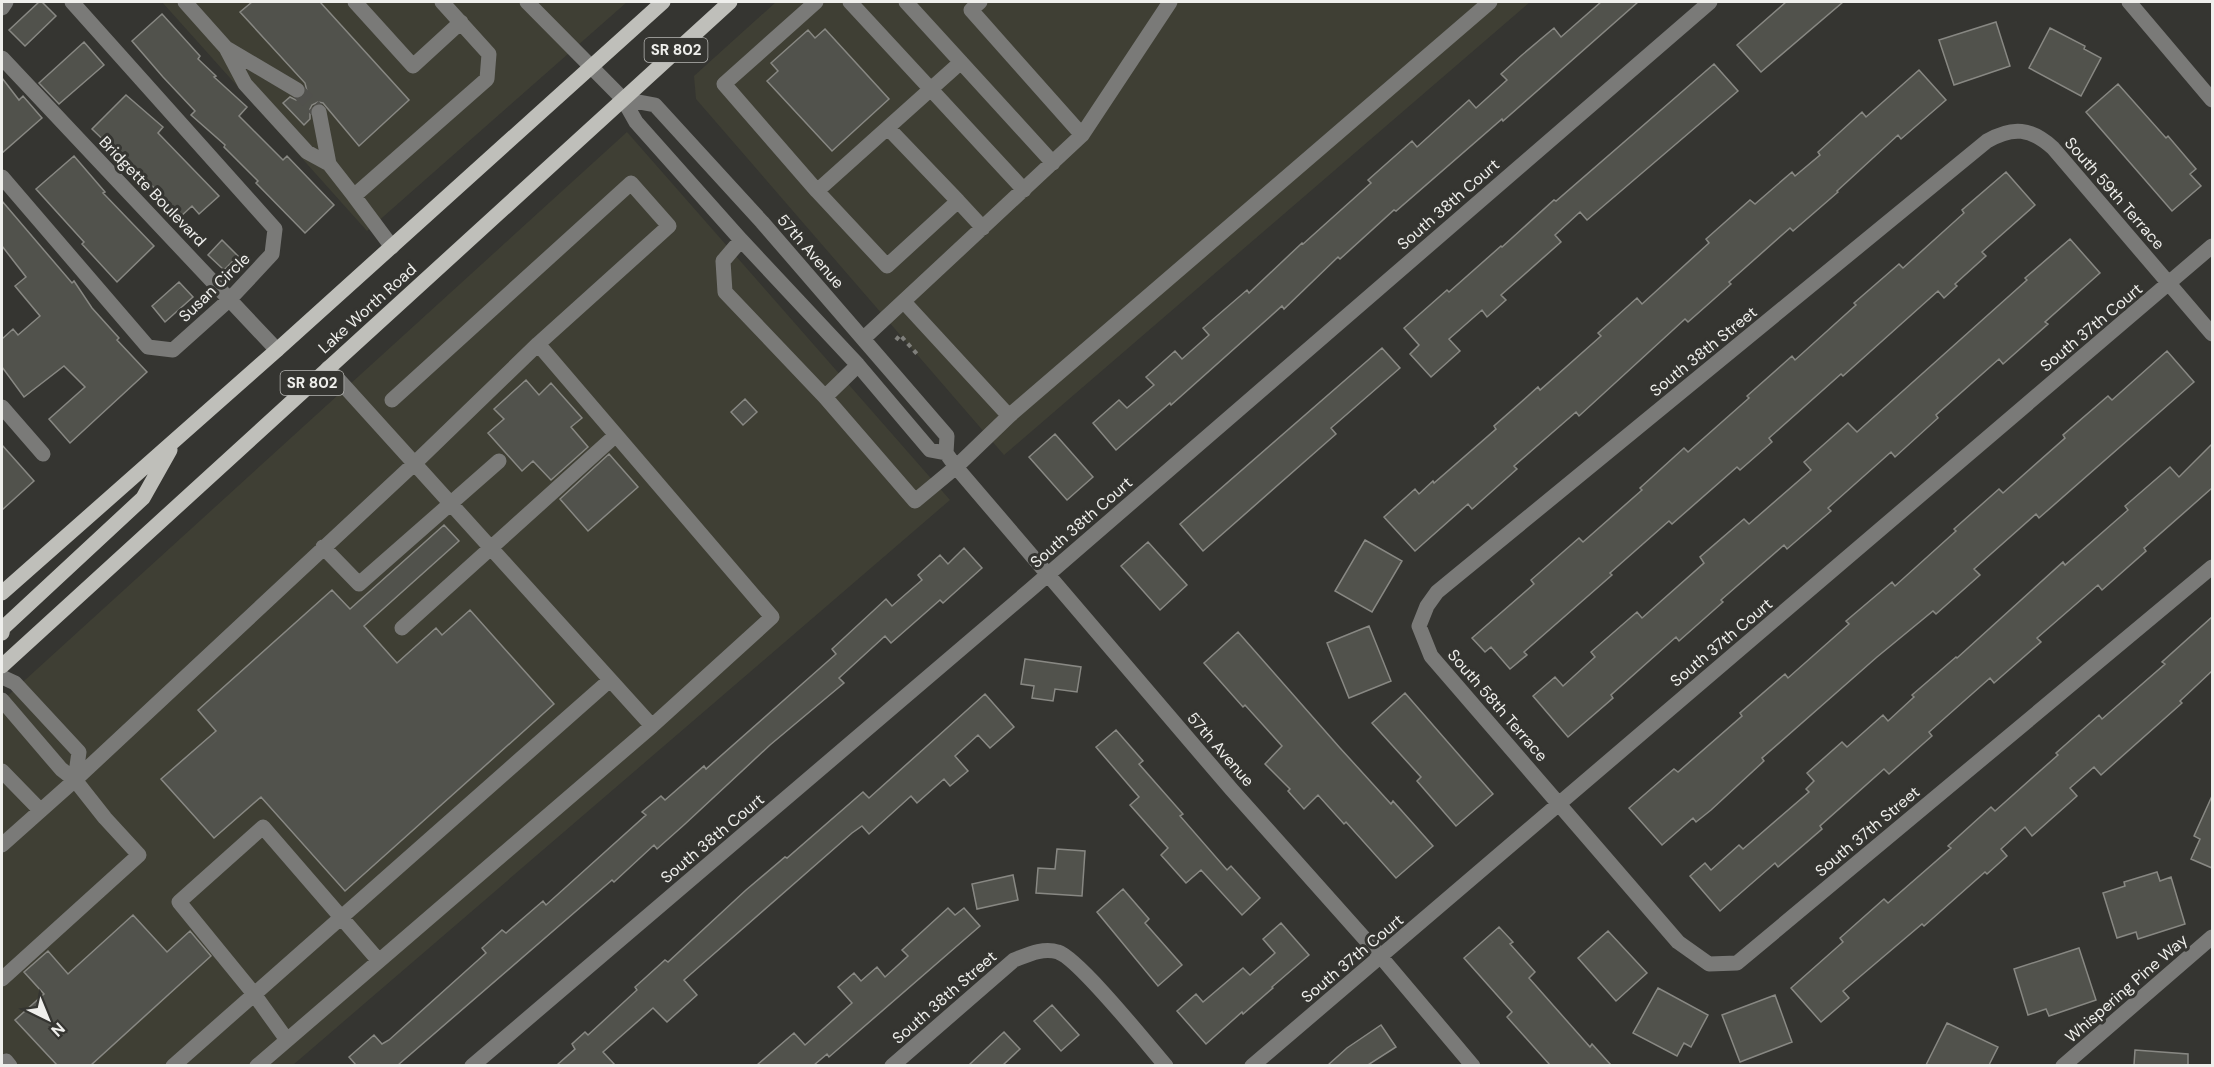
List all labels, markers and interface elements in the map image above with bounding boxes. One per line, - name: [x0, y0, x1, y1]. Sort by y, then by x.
- road number: SR 802: [644, 38, 708, 62]
- street label: Bridgette Boulevard: [95, 132, 211, 251]
- street label: South 59th Terrace: [2060, 133, 2169, 254]
- street label: South 38th Court: [1393, 154, 1504, 255]
- street label: 57th Avenue: [772, 210, 849, 293]
- street label: Susan Circle: [174, 248, 255, 327]
- street label: Lake Worth Road: [314, 259, 421, 358]
- street label: South 37th Court: [2036, 278, 2147, 376]
- street label: South 38th Street: [1645, 302, 1761, 401]
- road number: SR 802: [280, 371, 344, 395]
- street label: South 38th Court: [1026, 472, 1137, 573]
- street label: South 37th Court: [1666, 593, 1777, 691]
- street label: South 58th Terrace: [1443, 645, 1552, 766]
- street label: 57th Avenue: [1182, 708, 1259, 791]
- street label: South 37th Street: [1811, 781, 1924, 881]
- street label: South 38th Court: [656, 789, 768, 888]
- street label: South 37th Court: [1297, 909, 1408, 1007]
- street label: Whispering Pine Way: [2061, 929, 2192, 1047]
- street label: South 38th Street: [888, 946, 1001, 1049]
- north arrow: [18, 989, 78, 1049]
- text: N: [46, 1018, 69, 1041]

